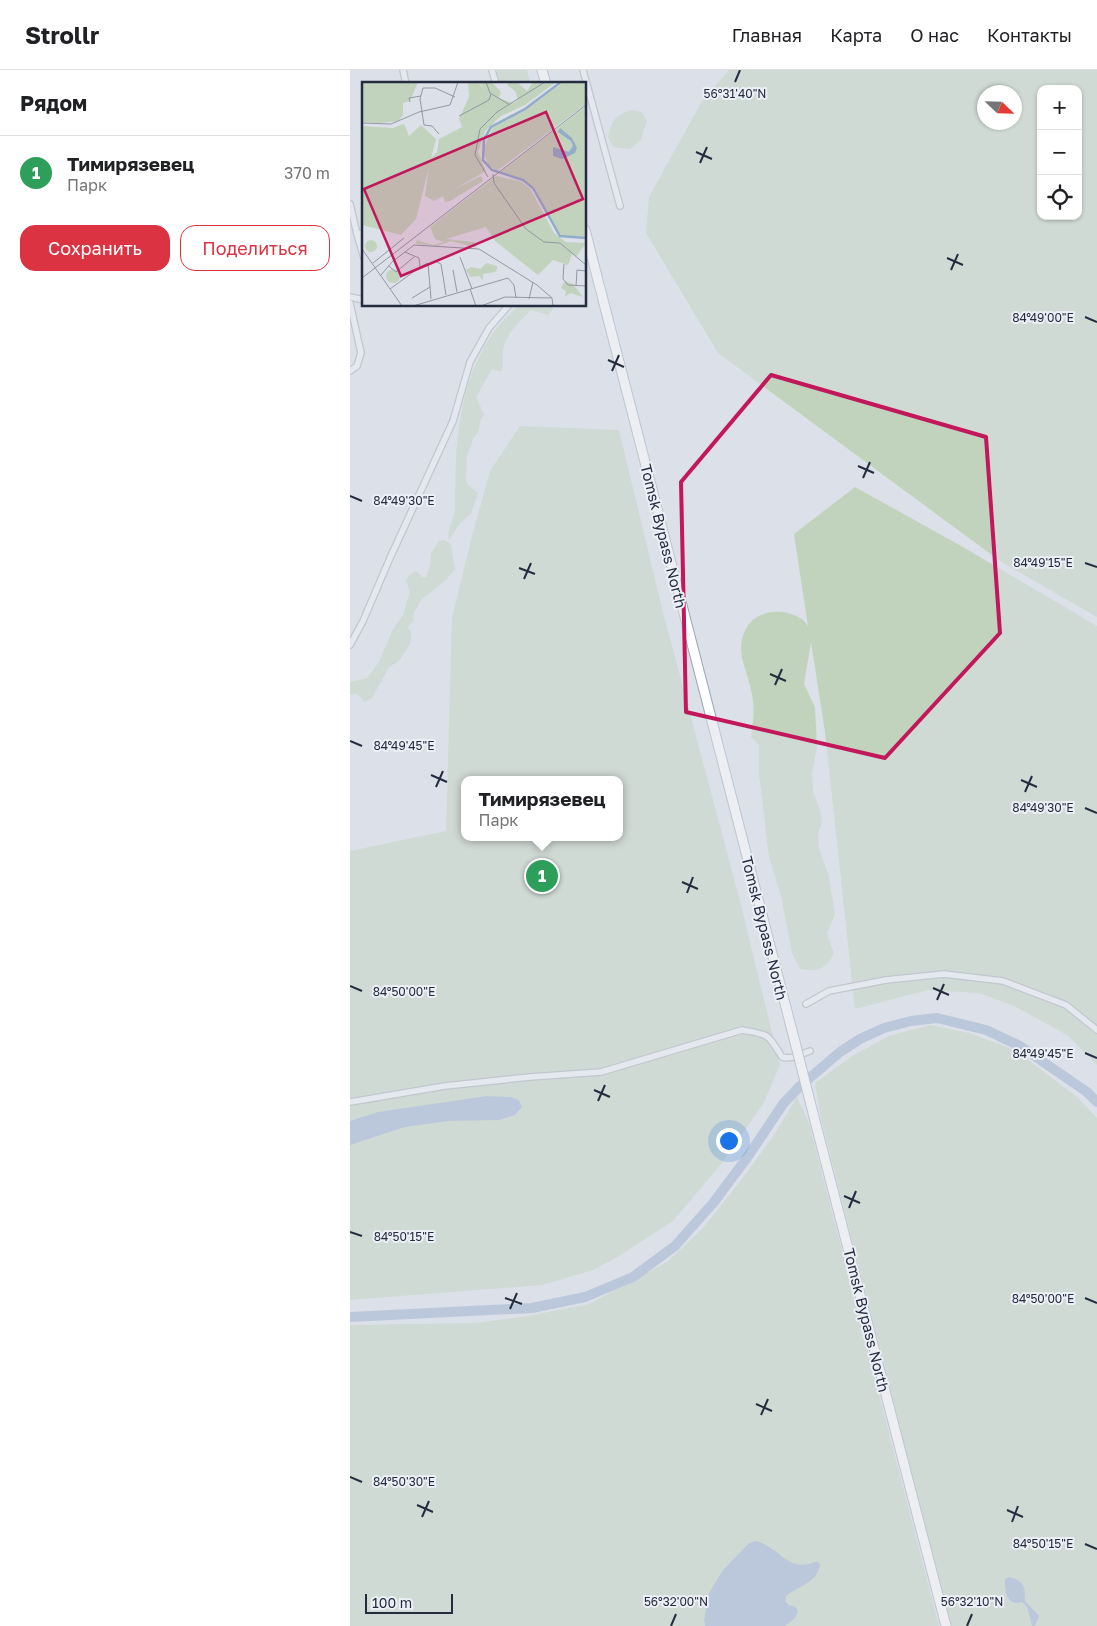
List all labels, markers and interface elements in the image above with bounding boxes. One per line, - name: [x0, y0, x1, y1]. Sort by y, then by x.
- text: Strollr: [25, 20, 99, 49]
- text: Главная: [732, 24, 802, 46]
- text: Карта: [830, 24, 882, 46]
- text: О нас: [910, 24, 959, 46]
- text: Контакты: [987, 24, 1072, 46]
- inset map: [362, 82, 586, 306]
- north arrow: [977, 85, 1022, 130]
- map controls: [1037, 85, 1082, 220]
- button: +: [1037, 85, 1082, 130]
- text: 56°31'40"N: [704, 86, 766, 101]
- text: Рядом: [20, 90, 87, 116]
- button: −: [1037, 130, 1082, 175]
- text: Тимирязевец: [67, 152, 194, 175]
- text: 1: [32, 163, 40, 183]
- text: 370 m: [284, 163, 330, 183]
- text: Парк: [67, 175, 107, 195]
- button: locate: [1037, 175, 1082, 220]
- button: Сохранить: [20, 225, 170, 271]
- button: Поделиться: [180, 225, 330, 271]
- text: 84°49'00"E: [1012, 310, 1074, 325]
- street label: Tomsk Bypass North: [637, 462, 691, 610]
- text: 84°49'30"E: [373, 493, 435, 508]
- text: 84°49'15"E: [1013, 555, 1073, 570]
- text: 84°49'45"E: [373, 738, 435, 753]
- popup: [461, 776, 623, 841]
- text: Тимирязевец: [478, 787, 606, 810]
- text: 84°49'30"E: [1012, 800, 1074, 815]
- text: Парк: [478, 810, 518, 830]
- street label: Tomsk Bypass North: [738, 854, 792, 1002]
- pin: 1: [526, 857, 558, 895]
- text: 84°50'00"E: [373, 984, 435, 999]
- text: 84°49'45"E: [1012, 1046, 1074, 1061]
- your location: [716, 1128, 742, 1154]
- text: 84°50'15"E: [374, 1229, 434, 1244]
- street label: Tomsk Bypass North: [840, 1246, 894, 1394]
- text: 84°50'00"E: [1012, 1291, 1074, 1306]
- text: 84°50'30"E: [373, 1474, 435, 1489]
- text: 84°50'15"E: [1013, 1536, 1073, 1551]
- scale bar: [365, 1591, 452, 1614]
- text: 100 m: [372, 1594, 412, 1611]
- text: 56°32'00"N: [644, 1594, 708, 1609]
- text: 56°32'10"N: [941, 1594, 1003, 1609]

